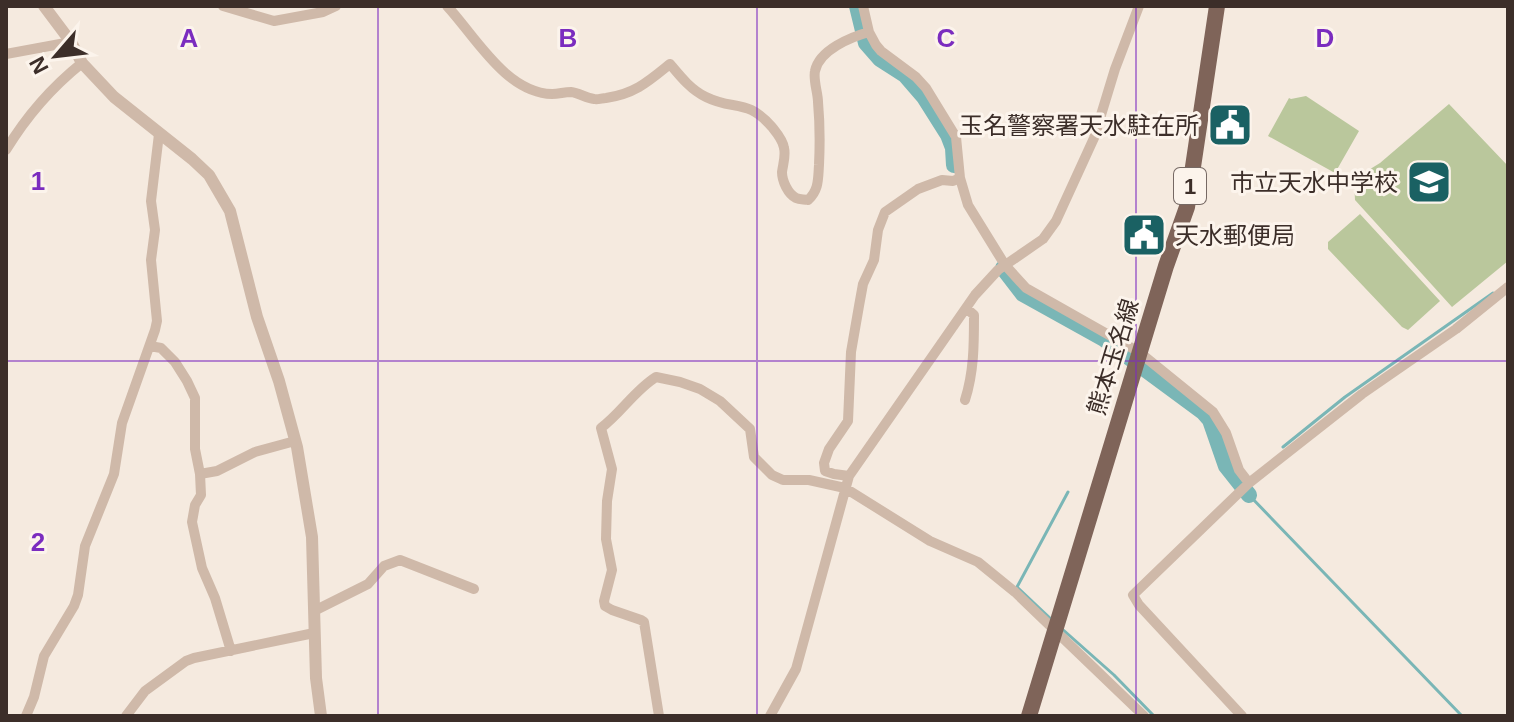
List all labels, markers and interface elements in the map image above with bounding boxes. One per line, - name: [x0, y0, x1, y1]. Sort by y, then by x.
- north arrow: [16, 16, 96, 96]
- text: A: [180, 23, 199, 53]
- text: B: [559, 23, 577, 53]
- text: C: [937, 23, 956, 53]
- text: D: [1316, 23, 1334, 53]
- text: N: [24, 52, 54, 78]
- public building icon: 玉名警察署天水駐在所: [1206, 101, 1254, 149]
- place label: 玉名警察署天水駐在所: [959, 112, 1199, 139]
- school or university icon: 市立天水中学校: [1405, 158, 1453, 206]
- text: 1: [31, 166, 45, 196]
- road number: 1: [1174, 168, 1206, 204]
- place label: 市立天水中学校: [1230, 169, 1398, 196]
- public building icon: 天水郵便局: [1120, 211, 1168, 259]
- place label: 天水郵便局: [1175, 222, 1295, 249]
- street label: 熊本玉名線: [1083, 296, 1143, 418]
- text: 2: [31, 527, 45, 557]

